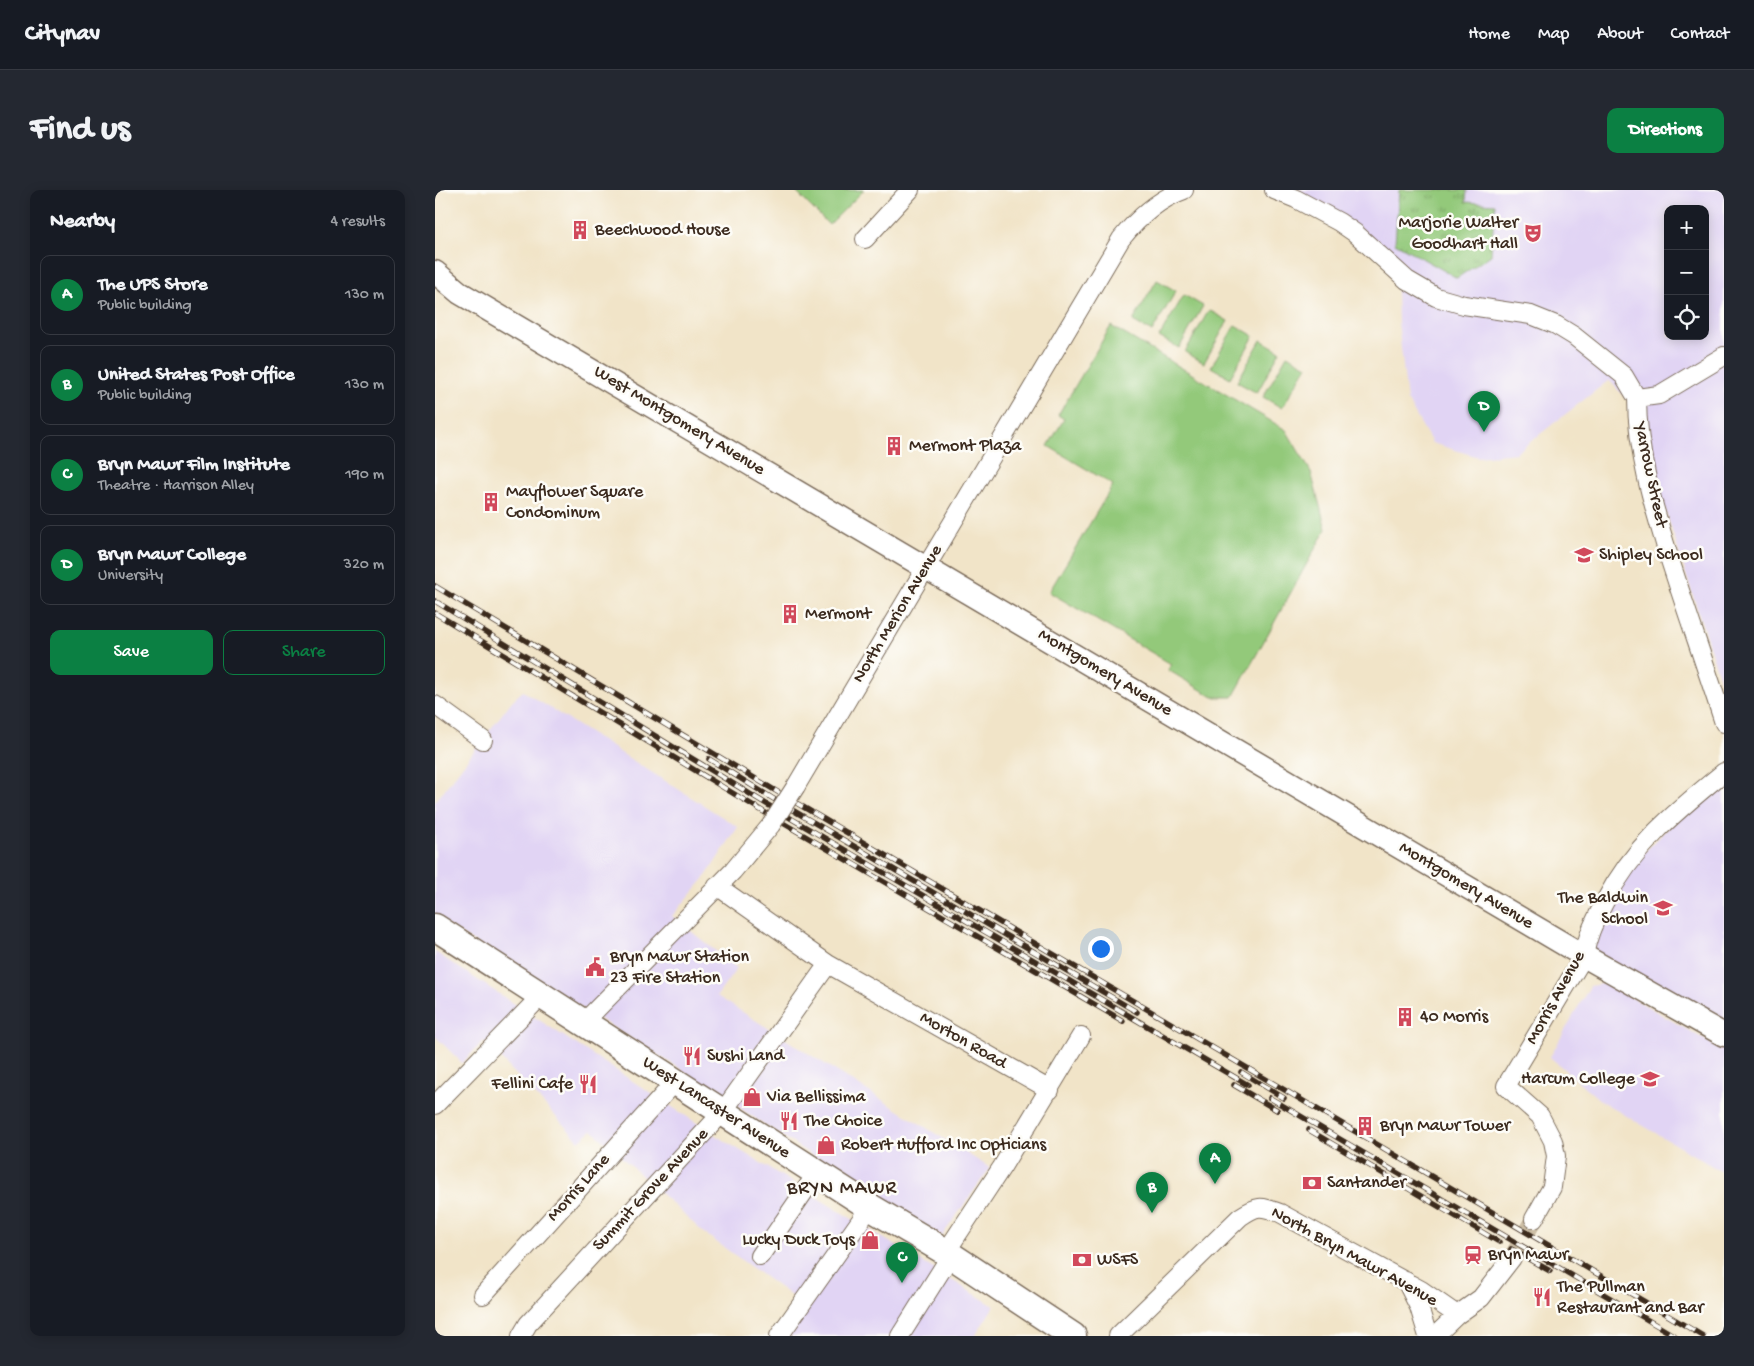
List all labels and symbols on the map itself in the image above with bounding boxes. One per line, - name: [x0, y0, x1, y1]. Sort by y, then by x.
- place label: Marjorie Walter Goodhart Hall: [1398, 213, 1520, 255]
- building icon: Beechwood House: [569, 219, 591, 241]
- place label: Beechwood House: [594, 220, 731, 241]
- theatre icon: Marjorie Walter Goodhart Hall: [1522, 222, 1544, 244]
- street label: West Montgomery Avenue: [590, 362, 769, 481]
- pin: D: [1468, 391, 1500, 432]
- street label: Yarrow Street: [1628, 419, 1672, 531]
- building icon: Mermont Plaza: [883, 435, 905, 457]
- place label: Mermont Plaza: [909, 436, 1022, 457]
- place label: Mayflower Square Condominum: [506, 482, 644, 524]
- building icon: Mayflower Square Condominum: [480, 491, 502, 513]
- street label: North Merion Avenue: [849, 541, 948, 687]
- school or university icon: Shipley School: [1573, 544, 1595, 566]
- place label: Shipley School: [1599, 545, 1703, 566]
- building icon: Mermont: [779, 603, 801, 625]
- place label: Mermont: [805, 604, 873, 625]
- street label: Montgomery Avenue: [1034, 625, 1177, 722]
- street label: Montgomery Avenue: [1395, 838, 1538, 935]
- place label: The Baldwin School: [1557, 888, 1648, 930]
- school or university icon: The Baldwin School: [1652, 897, 1674, 919]
- your location: [1088, 936, 1114, 962]
- place label: Bryn Mawr Station 23 Fire Station: [609, 947, 750, 989]
- street label: Morris Avenue: [1522, 947, 1591, 1048]
- public building icon: Bryn Mawr Station 23 Fire Station: [584, 956, 606, 978]
- building icon: 40 Morris: [1394, 1006, 1416, 1028]
- place label: 40 Morris: [1420, 1007, 1489, 1028]
- street label: Morton Road: [916, 1008, 1012, 1075]
- restaurant icon: Sushi Land: [681, 1045, 703, 1067]
- place label: Sushi Land: [707, 1046, 785, 1067]
- street label: West Lancaster Avenue: [638, 1052, 794, 1164]
- school or university icon: Harcum College: [1639, 1068, 1661, 1090]
- place label: Harcum College: [1521, 1069, 1636, 1090]
- restaurant icon: Fellini Cafe: [577, 1073, 599, 1095]
- place label: Fellini Cafe: [490, 1074, 574, 1095]
- shop icon: Via Bellissima: [741, 1086, 763, 1108]
- place label: Via Bellissima: [766, 1087, 866, 1108]
- restaurant icon: The Choice: [778, 1110, 800, 1132]
- place label: The Choice: [803, 1111, 883, 1132]
- building icon: Bryn Mawr Tower: [1354, 1115, 1376, 1137]
- place label: Bryn Mawr Tower: [1379, 1116, 1512, 1137]
- street label: Summit Grove Avenue: [589, 1124, 714, 1256]
- shop icon: Robert Hufford Inc Opticians: [815, 1134, 837, 1156]
- place label: Robert Hufford Inc Opticians: [841, 1135, 1048, 1156]
- pin: A: [1199, 1143, 1231, 1184]
- street label: Morris Lane: [543, 1149, 615, 1226]
- pin: B: [1136, 1172, 1168, 1213]
- bank icon: Santander: [1301, 1172, 1323, 1194]
- place label: Santander: [1327, 1173, 1408, 1194]
- district label: BRYN MAWR: [786, 1178, 897, 1201]
- street label: North Bryn Mawr Avenue: [1267, 1202, 1442, 1312]
- shop icon: Lucky Duck Toys: [859, 1229, 881, 1251]
- place label: Lucky Duck Toys: [742, 1230, 856, 1251]
- pin: C: [886, 1242, 918, 1283]
- station icon: Bryn Mawr: [1462, 1244, 1484, 1266]
- place label: Bryn Mawr: [1487, 1245, 1570, 1266]
- bank icon: WSFS: [1071, 1249, 1093, 1271]
- place label: WSFS: [1097, 1250, 1139, 1271]
- place label: The Pullman Restaurant and Bar: [1556, 1277, 1705, 1319]
- restaurant icon: The Pullman Restaurant and Bar: [1531, 1286, 1553, 1308]

